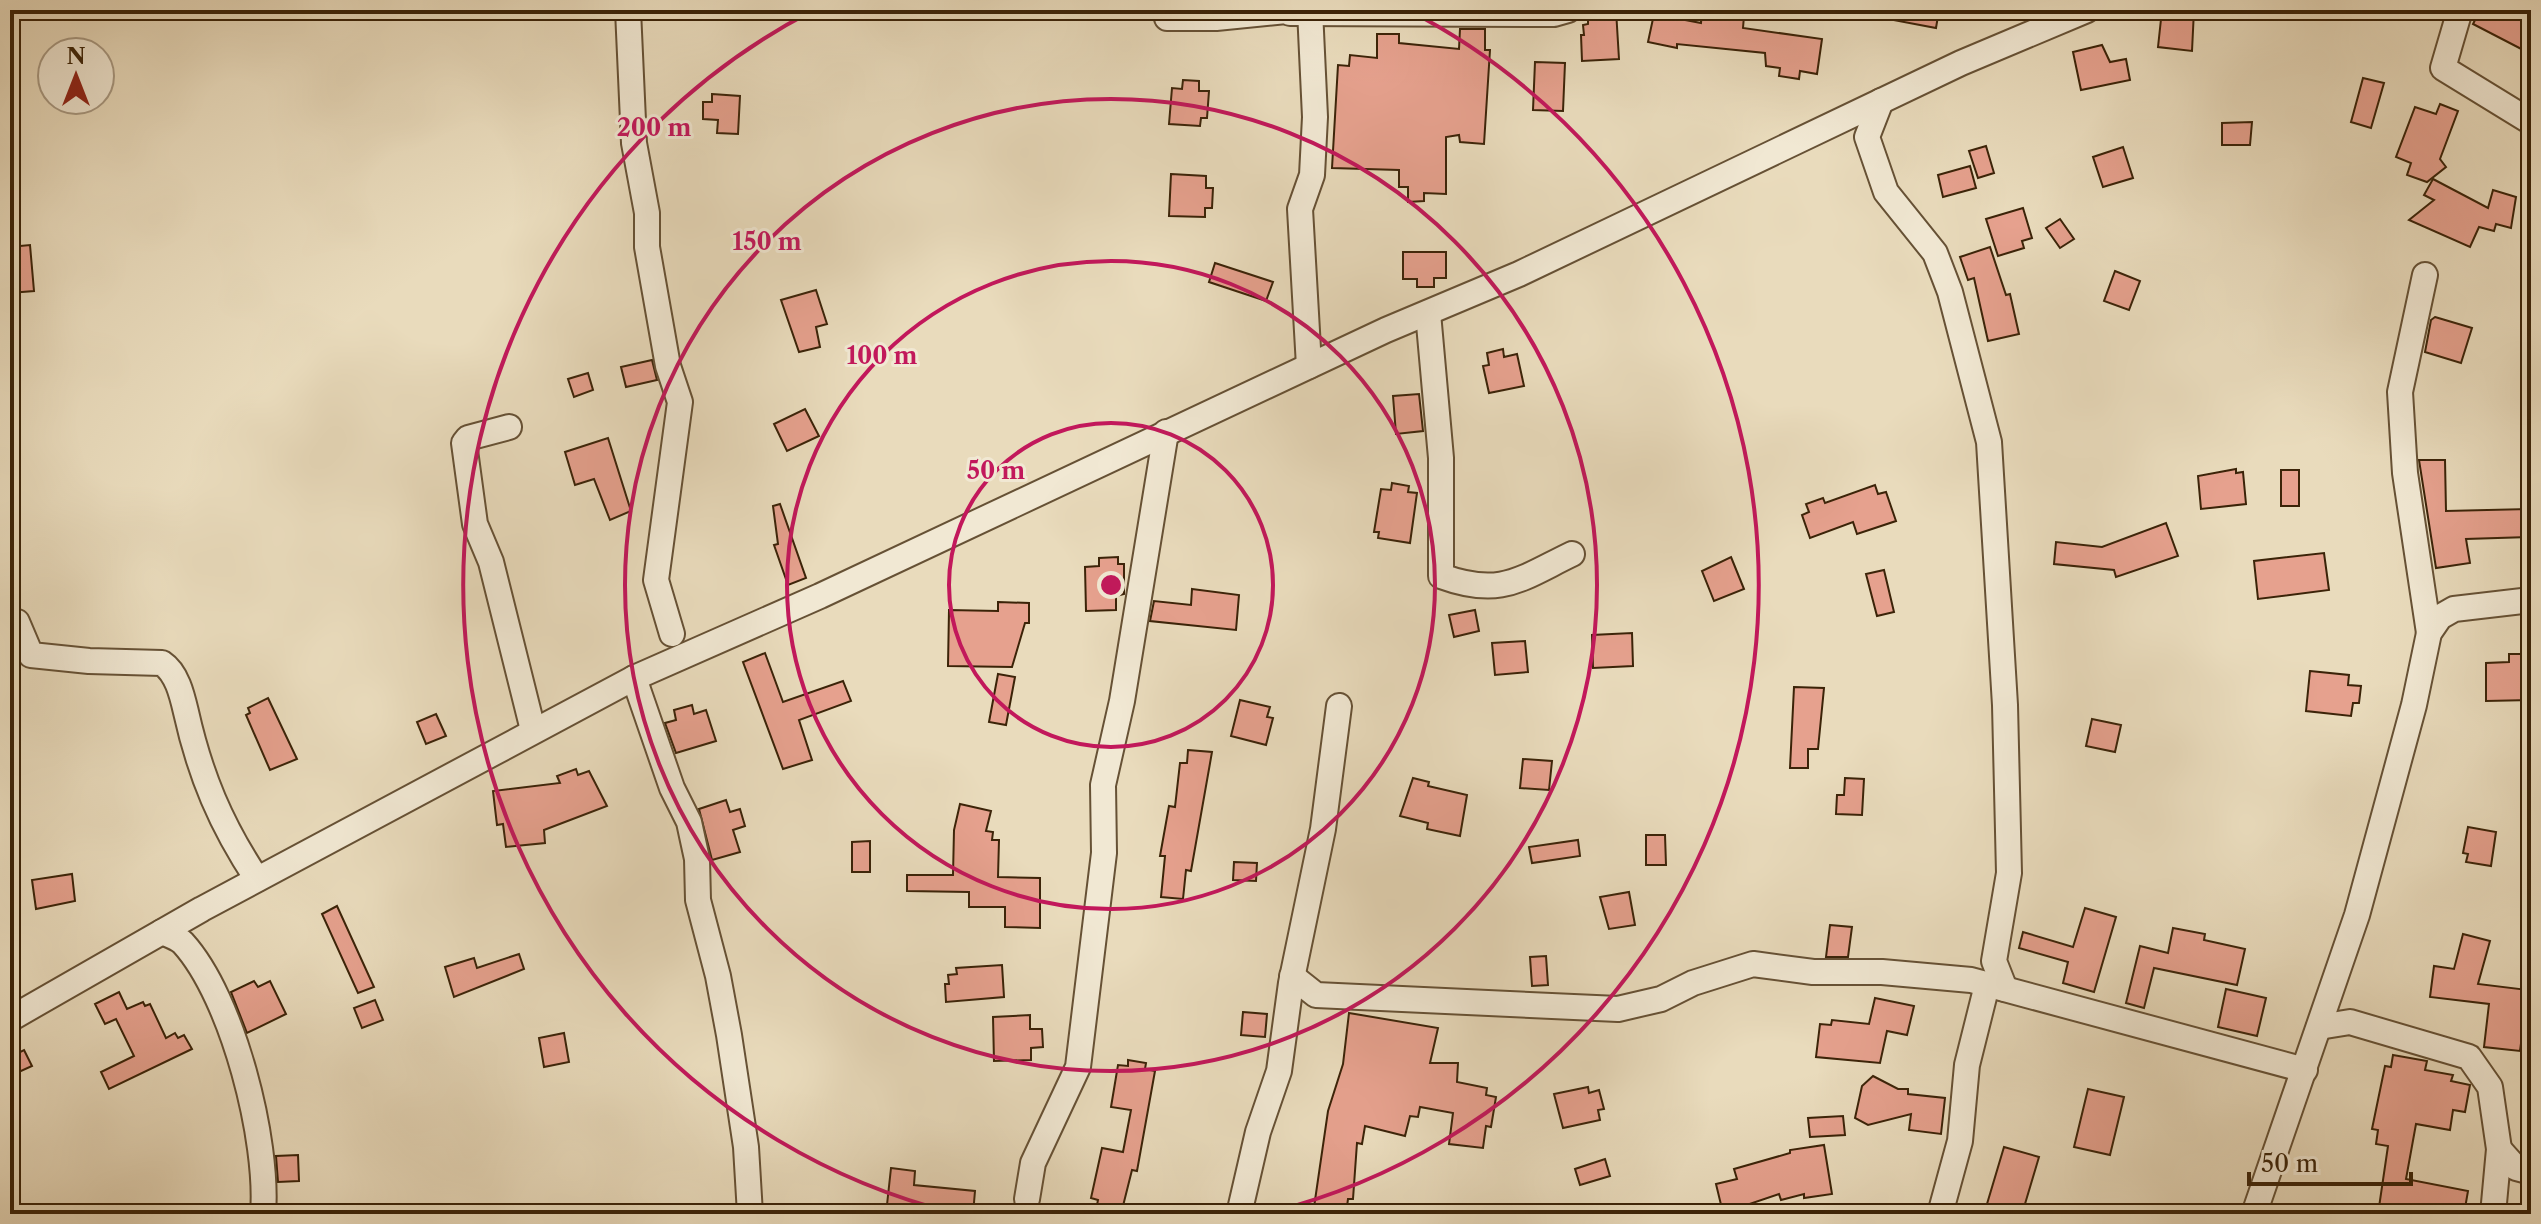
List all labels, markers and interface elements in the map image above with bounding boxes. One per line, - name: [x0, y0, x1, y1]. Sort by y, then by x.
- north arrow: [36, 36, 116, 116]
- text: N: [66, 43, 86, 70]
- text: 200 m: [617, 113, 691, 142]
- text: 150 m: [732, 227, 802, 256]
- text: 100 m: [846, 341, 918, 370]
- text: 50 m: [967, 456, 1025, 485]
- centre of rings: [1097, 571, 1125, 599]
- scale bar: [2249, 1136, 2411, 1186]
- text: 50 m: [2261, 1149, 2318, 1178]

